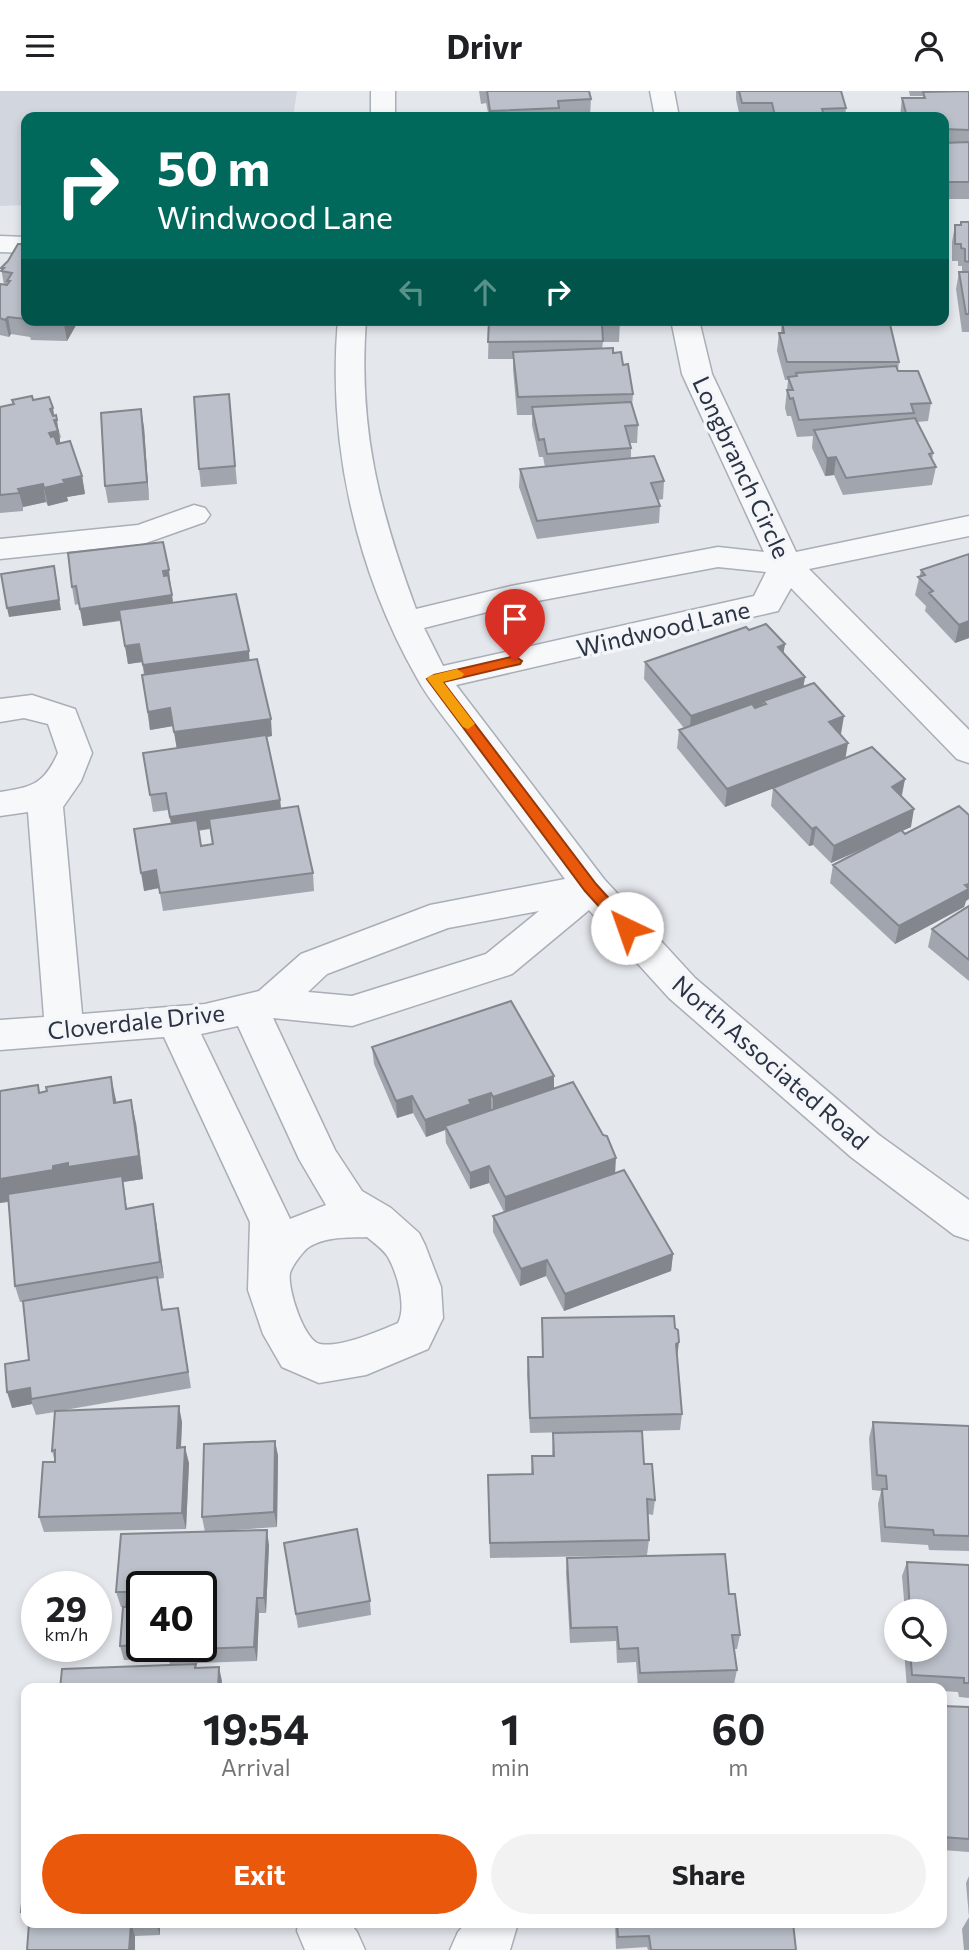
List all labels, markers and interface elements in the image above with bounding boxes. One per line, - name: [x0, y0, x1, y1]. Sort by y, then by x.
- text: Drivr: [446, 26, 523, 66]
- icon: menu: [21, 27, 59, 65]
- icon: person: [910, 27, 948, 65]
- text: 50 m: [157, 136, 270, 196]
- icon: right: [42, 140, 133, 231]
- text: Windwood Lane: [157, 196, 393, 236]
- icon: left: [393, 273, 431, 311]
- icon: ahead: [466, 273, 504, 311]
- icon: right: [539, 273, 577, 311]
- street label: Longbranch Circle: [687, 371, 797, 563]
- pin: [485, 589, 545, 661]
- street label: Windwood Lane: [574, 594, 752, 662]
- icon: arrive: [496, 600, 534, 638]
- position arrow: [590, 891, 664, 965]
- street label: North Associated Road: [667, 969, 875, 1155]
- street label: Cloverdale Drive: [46, 997, 226, 1045]
- speed limit sign: 40: [126, 1571, 217, 1662]
- text: 29: [46, 1586, 87, 1629]
- map controls: [884, 1599, 947, 1662]
- button: search: [884, 1599, 947, 1662]
- text: km/h: [45, 1623, 88, 1645]
- text: 19:54: [203, 1702, 309, 1754]
- text: 1: [501, 1702, 520, 1754]
- text: 60: [711, 1702, 765, 1754]
- text: Arrival: [221, 1753, 291, 1781]
- text: min: [491, 1753, 530, 1781]
- text: m: [728, 1753, 748, 1781]
- button: Exit: [42, 1834, 477, 1914]
- button: Share: [491, 1834, 926, 1914]

